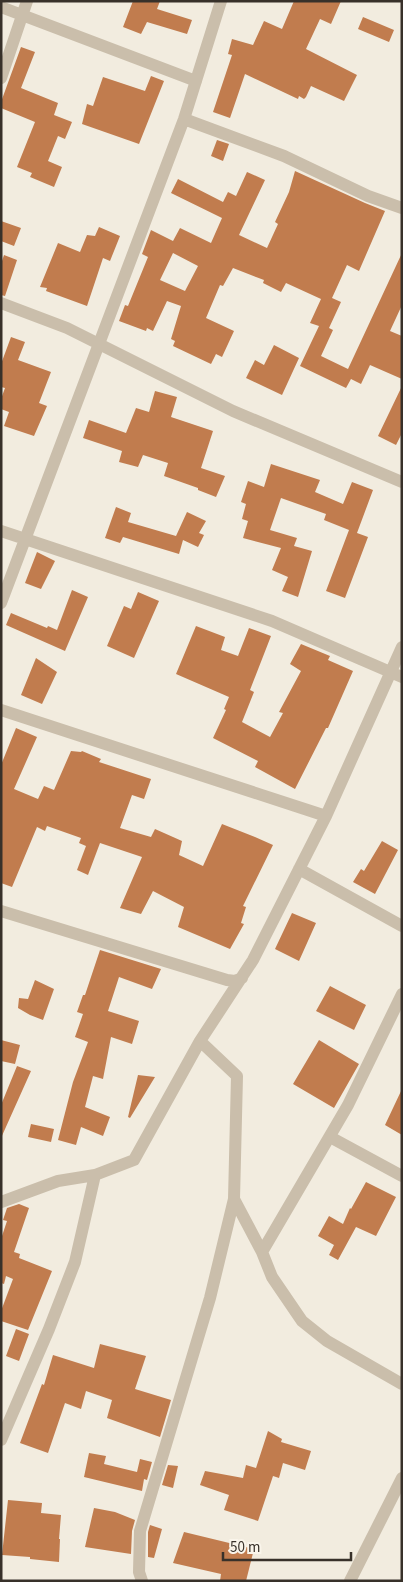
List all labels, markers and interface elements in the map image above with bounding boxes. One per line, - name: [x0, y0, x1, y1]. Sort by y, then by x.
- scale bar: [223, 1530, 350, 1562]
- text: 50 m: [230, 1537, 260, 1558]

